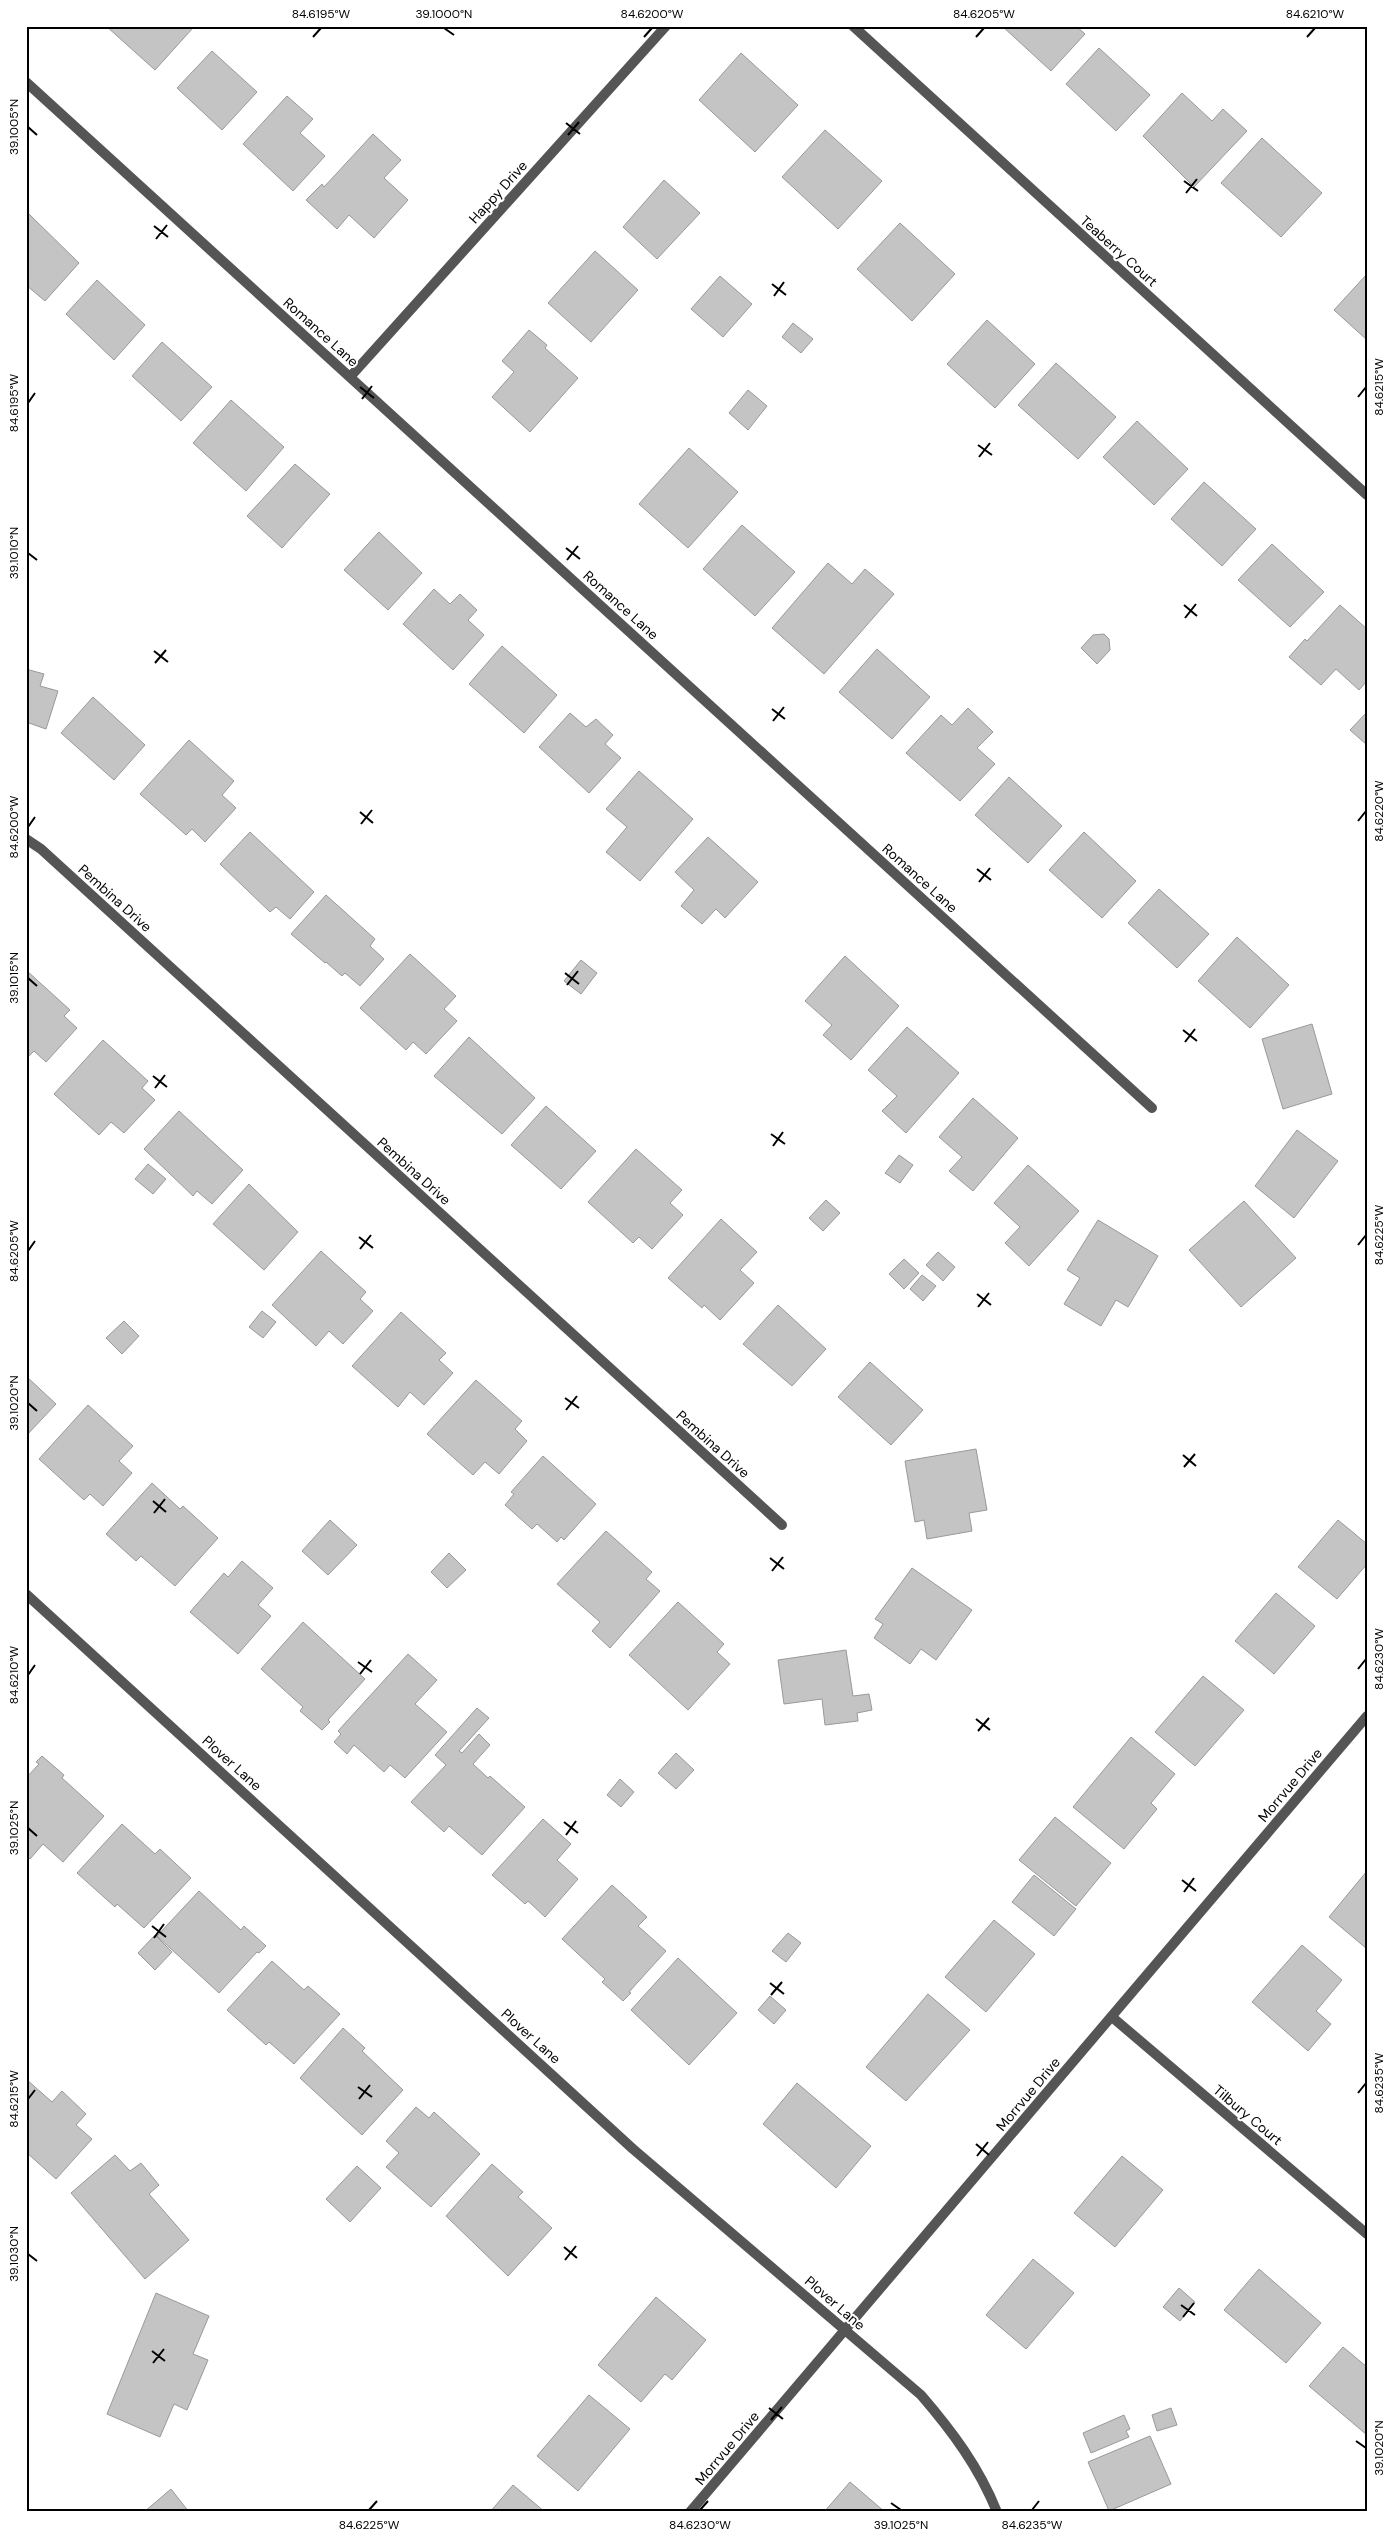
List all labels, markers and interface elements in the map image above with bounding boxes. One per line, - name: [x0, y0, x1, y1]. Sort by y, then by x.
- text: 84.6195°W: [292, 6, 351, 22]
- text: 39.1000°N: [416, 6, 472, 22]
- text: 84.6200°W: [621, 6, 684, 22]
- text: 84.6205°W: [953, 6, 1015, 22]
- text: 84.6210°W: [1286, 6, 1345, 22]
- text: 39.1005°N: [6, 99, 22, 155]
- street label: Happy Drive: [465, 157, 531, 227]
- street label: Teaberry Court: [1077, 212, 1161, 290]
- street label: Romance Lane: [280, 294, 362, 370]
- text: 84.6215°W: [1371, 358, 1387, 416]
- text: 84.6195°W: [6, 373, 22, 432]
- text: 39.1010°N: [6, 527, 22, 579]
- street label: Romance Lane: [580, 567, 662, 643]
- text: 84.6220°W: [1371, 780, 1387, 842]
- text: 84.6200°W: [6, 795, 22, 858]
- street label: Romance Lane: [879, 840, 961, 916]
- street label: Pembina Drive: [74, 860, 156, 936]
- text: 39.1015°N: [6, 952, 22, 1004]
- street label: Pembina Drive: [373, 1133, 455, 1209]
- text: 84.6225°W: [1371, 1204, 1387, 1265]
- text: 84.6205°W: [6, 1220, 22, 1282]
- text: 39.1020°N: [6, 1375, 22, 1431]
- street label: Pembina Drive: [672, 1406, 754, 1482]
- text: 84.6230°W: [1371, 1628, 1387, 1690]
- text: 84.6210°W: [6, 1645, 22, 1704]
- street label: Plover Lane: [198, 1732, 266, 1794]
- street label: Morrvue Drive: [1254, 1744, 1326, 1826]
- text: 39.1025°N: [6, 1801, 22, 1855]
- street label: Plover Lane: [497, 2005, 565, 2067]
- text: 84.6235°W: [1371, 2052, 1387, 2113]
- street label: Morrvue Drive: [992, 2053, 1064, 2135]
- text: 84.6215°W: [6, 2070, 22, 2128]
- street label: Tilbury Court: [1210, 2081, 1286, 2149]
- text: 39.1030°N: [6, 2226, 22, 2282]
- street label: Plover Lane: [801, 2272, 869, 2334]
- street label: Morrvue Drive: [691, 2407, 763, 2489]
- text: 39.1020°N: [1371, 2420, 1387, 2476]
- text: 84.6225°W: [339, 2517, 400, 2533]
- text: 84.6230°W: [669, 2517, 731, 2533]
- text: 39.1025°N: [874, 2517, 928, 2533]
- text: 84.6235°W: [1002, 2517, 1063, 2533]

